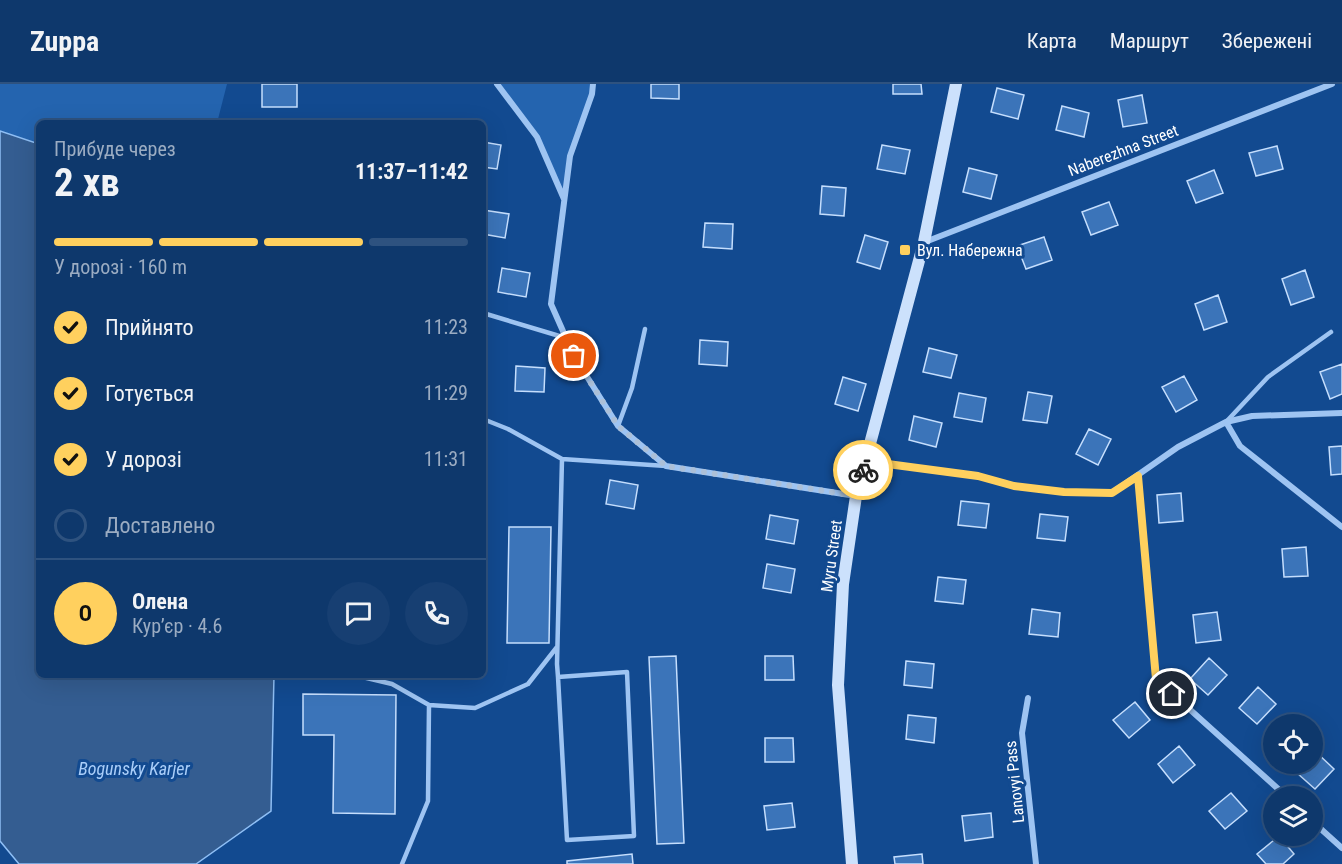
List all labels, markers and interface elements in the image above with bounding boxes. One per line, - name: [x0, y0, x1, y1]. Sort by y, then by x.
- text: Zuppa: [30, 25, 99, 58]
- text: Карта: [1027, 29, 1077, 53]
- text: Маршрут: [1110, 29, 1189, 53]
- text: Збережені: [1222, 29, 1312, 53]
- street label: Naberezhna Street: [1065, 121, 1181, 180]
- text: Прибуде через: [54, 137, 176, 161]
- text: 11:37–11:42: [355, 159, 468, 184]
- text: 2 хв: [54, 160, 120, 206]
- place label: Вул. Набережна: [917, 241, 1023, 260]
- marker: Вул. Набережна: [898, 243, 912, 257]
- text: У дорозі · 160 m: [54, 255, 187, 279]
- icon: check: [54, 311, 87, 344]
- text: Прийнято: [105, 315, 194, 340]
- text: 11:23: [424, 315, 468, 339]
- pin: [548, 330, 599, 381]
- icon: bag: [557, 339, 590, 372]
- icon: check: [54, 377, 87, 410]
- text: Готується: [105, 381, 194, 406]
- text: 11:29: [424, 381, 468, 405]
- courier: [833, 440, 893, 500]
- icon: check: [54, 443, 87, 476]
- text: У дорозі: [105, 447, 182, 472]
- text: 11:31: [424, 447, 468, 471]
- icon: bike: [847, 454, 880, 487]
- text: Доставлено: [105, 513, 215, 538]
- street label: Myru Street: [817, 519, 846, 593]
- button: chat: [327, 582, 390, 645]
- button: phone: [405, 582, 468, 645]
- text: Олена: [132, 589, 188, 614]
- text: О: [79, 601, 92, 626]
- text: Кур’єр · 4.6: [132, 614, 222, 638]
- pin: [1146, 668, 1197, 719]
- icon: home: [1155, 677, 1188, 710]
- map controls: [1263, 714, 1323, 846]
- button: locate: [1263, 714, 1323, 774]
- street label: Lanovyi Pass: [1001, 740, 1028, 824]
- water label: Bogunsky Karjer: [78, 758, 190, 779]
- button: layers: [1263, 786, 1323, 846]

